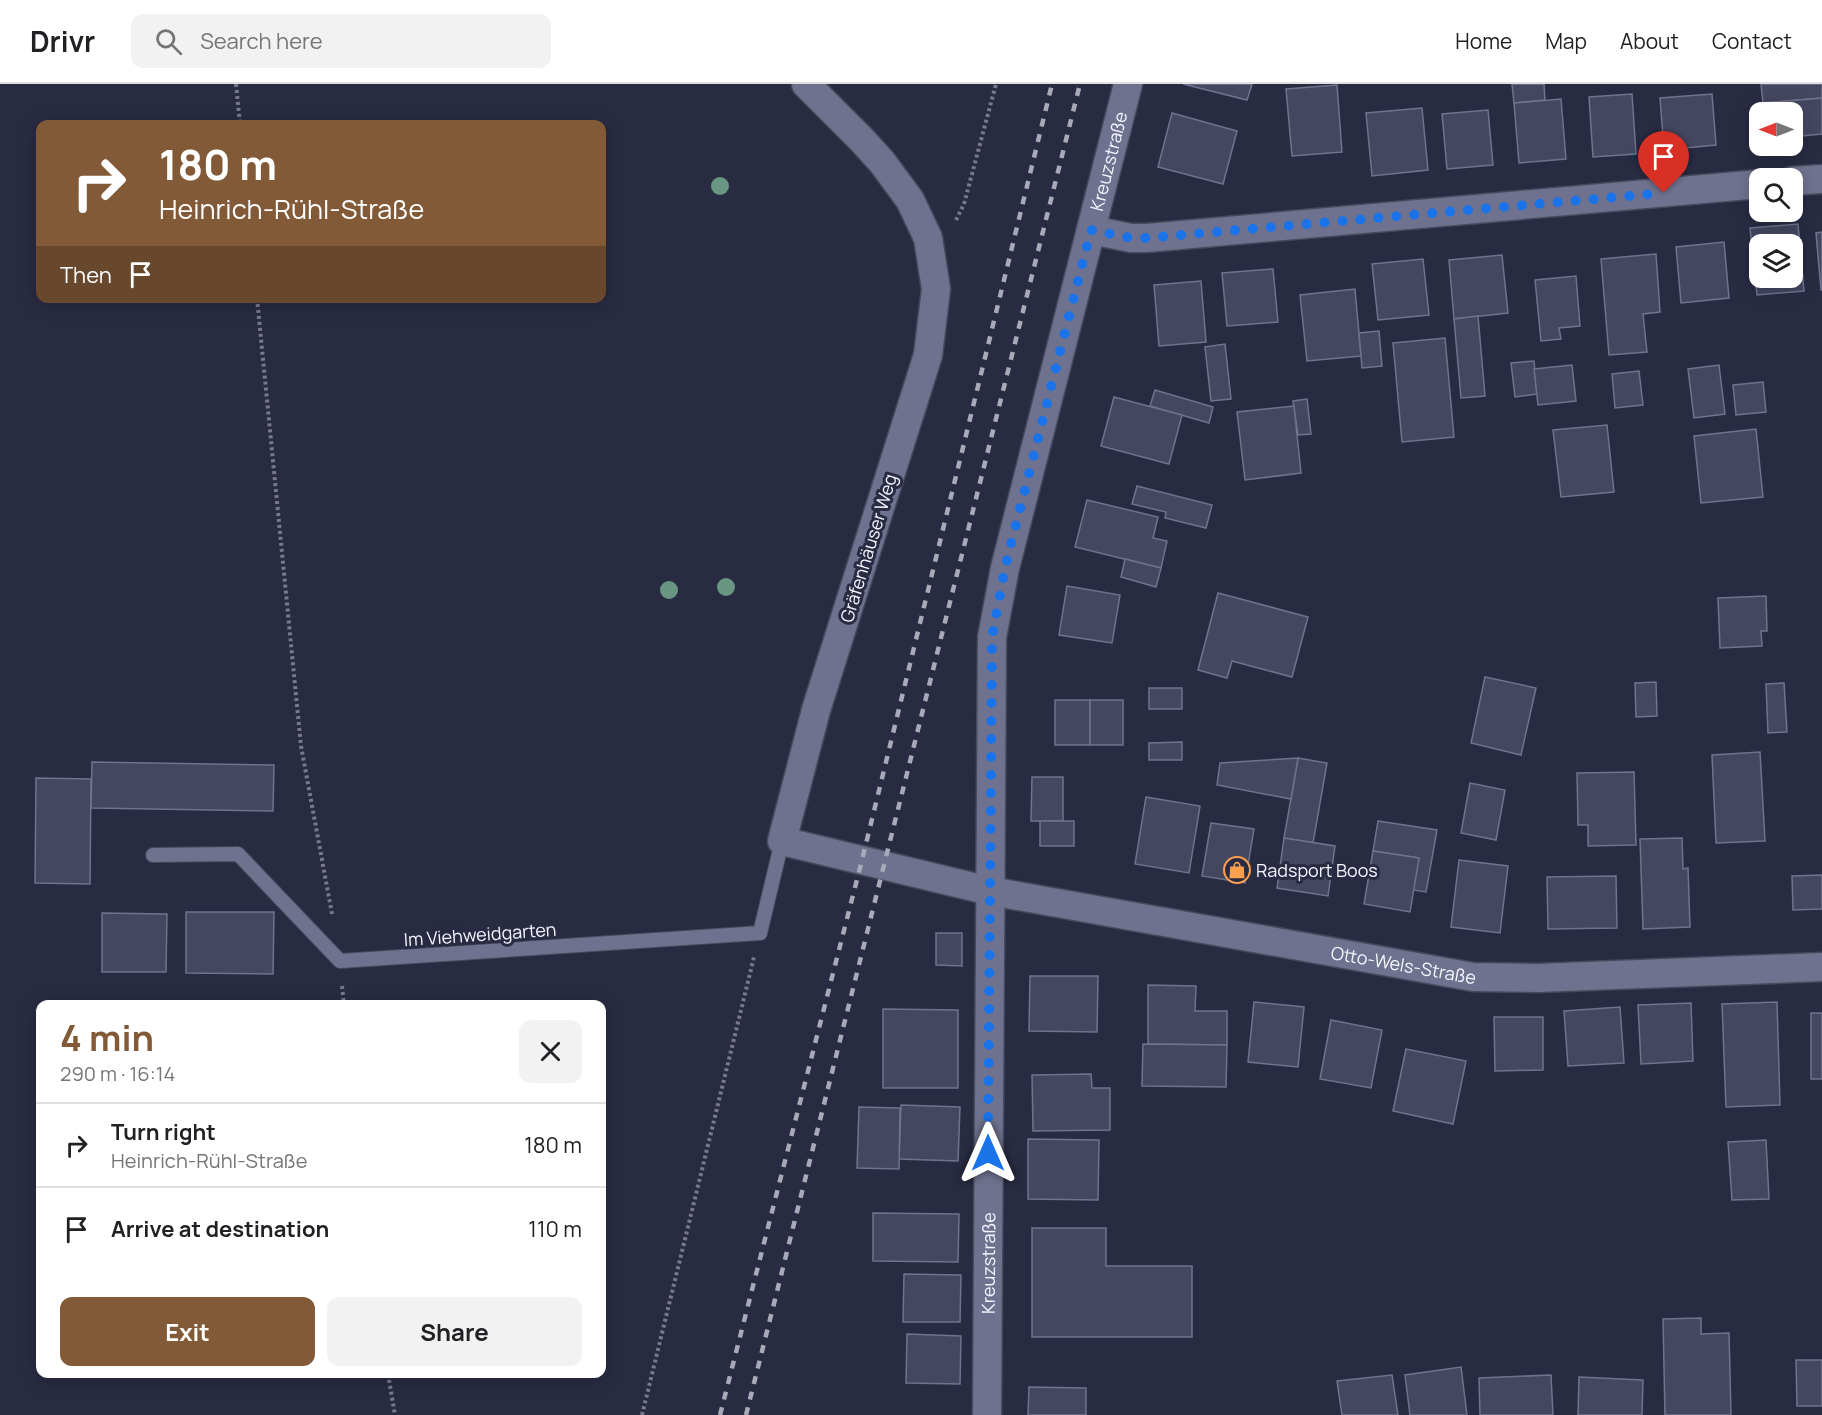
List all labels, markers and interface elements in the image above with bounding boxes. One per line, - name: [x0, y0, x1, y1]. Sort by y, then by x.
- search box: [131, 14, 551, 68]
- text: Drivr: [30, 22, 95, 60]
- icon: search: [152, 25, 185, 58]
- text: Search here: [200, 26, 323, 56]
- text: Home: [1455, 27, 1512, 55]
- text: Map: [1545, 27, 1587, 55]
- text: About: [1620, 27, 1679, 55]
- text: Contact: [1712, 27, 1792, 55]
- north arrow: [1749, 102, 1803, 156]
- map controls: [1749, 102, 1803, 288]
- street label: Kreuzstraße: [1084, 109, 1133, 213]
- pin: [1638, 131, 1689, 193]
- text: 180 m: [159, 135, 277, 193]
- icon: arrive: [1647, 140, 1680, 173]
- icon: right: [60, 144, 138, 222]
- button: search: [1749, 168, 1803, 222]
- text: Heinrich-Rühl-Straße: [159, 190, 424, 227]
- button: layers: [1749, 234, 1803, 288]
- icon: arrive: [124, 258, 157, 291]
- text: Then: [60, 260, 112, 290]
- street label: Gräfenhäuser Weg: [834, 471, 902, 625]
- shop icon: Radsport Boos: [1222, 855, 1252, 885]
- place label: Radsport Boos: [1256, 858, 1378, 882]
- street label: Im Viehweidgarten: [403, 917, 557, 951]
- street label: Otto-Wels-Straße: [1329, 940, 1478, 989]
- text: 4 min: [60, 1013, 154, 1062]
- button: close: [519, 1020, 582, 1083]
- text: 290 m · 16:14: [60, 1060, 175, 1087]
- text: Turn right: [111, 1117, 216, 1147]
- position arrow: [956, 1121, 1020, 1185]
- icon: right: [60, 1129, 93, 1162]
- text: 180 m: [524, 1130, 582, 1160]
- text: Heinrich-Rühl-Straße: [111, 1147, 308, 1174]
- street label: Kreuzstraße: [976, 1212, 1000, 1314]
- icon: arrive: [60, 1213, 93, 1246]
- text: Arrive at destination: [111, 1214, 329, 1244]
- text: 110 m: [528, 1214, 582, 1244]
- button: Exit: [60, 1297, 315, 1366]
- button: Share: [327, 1297, 582, 1366]

